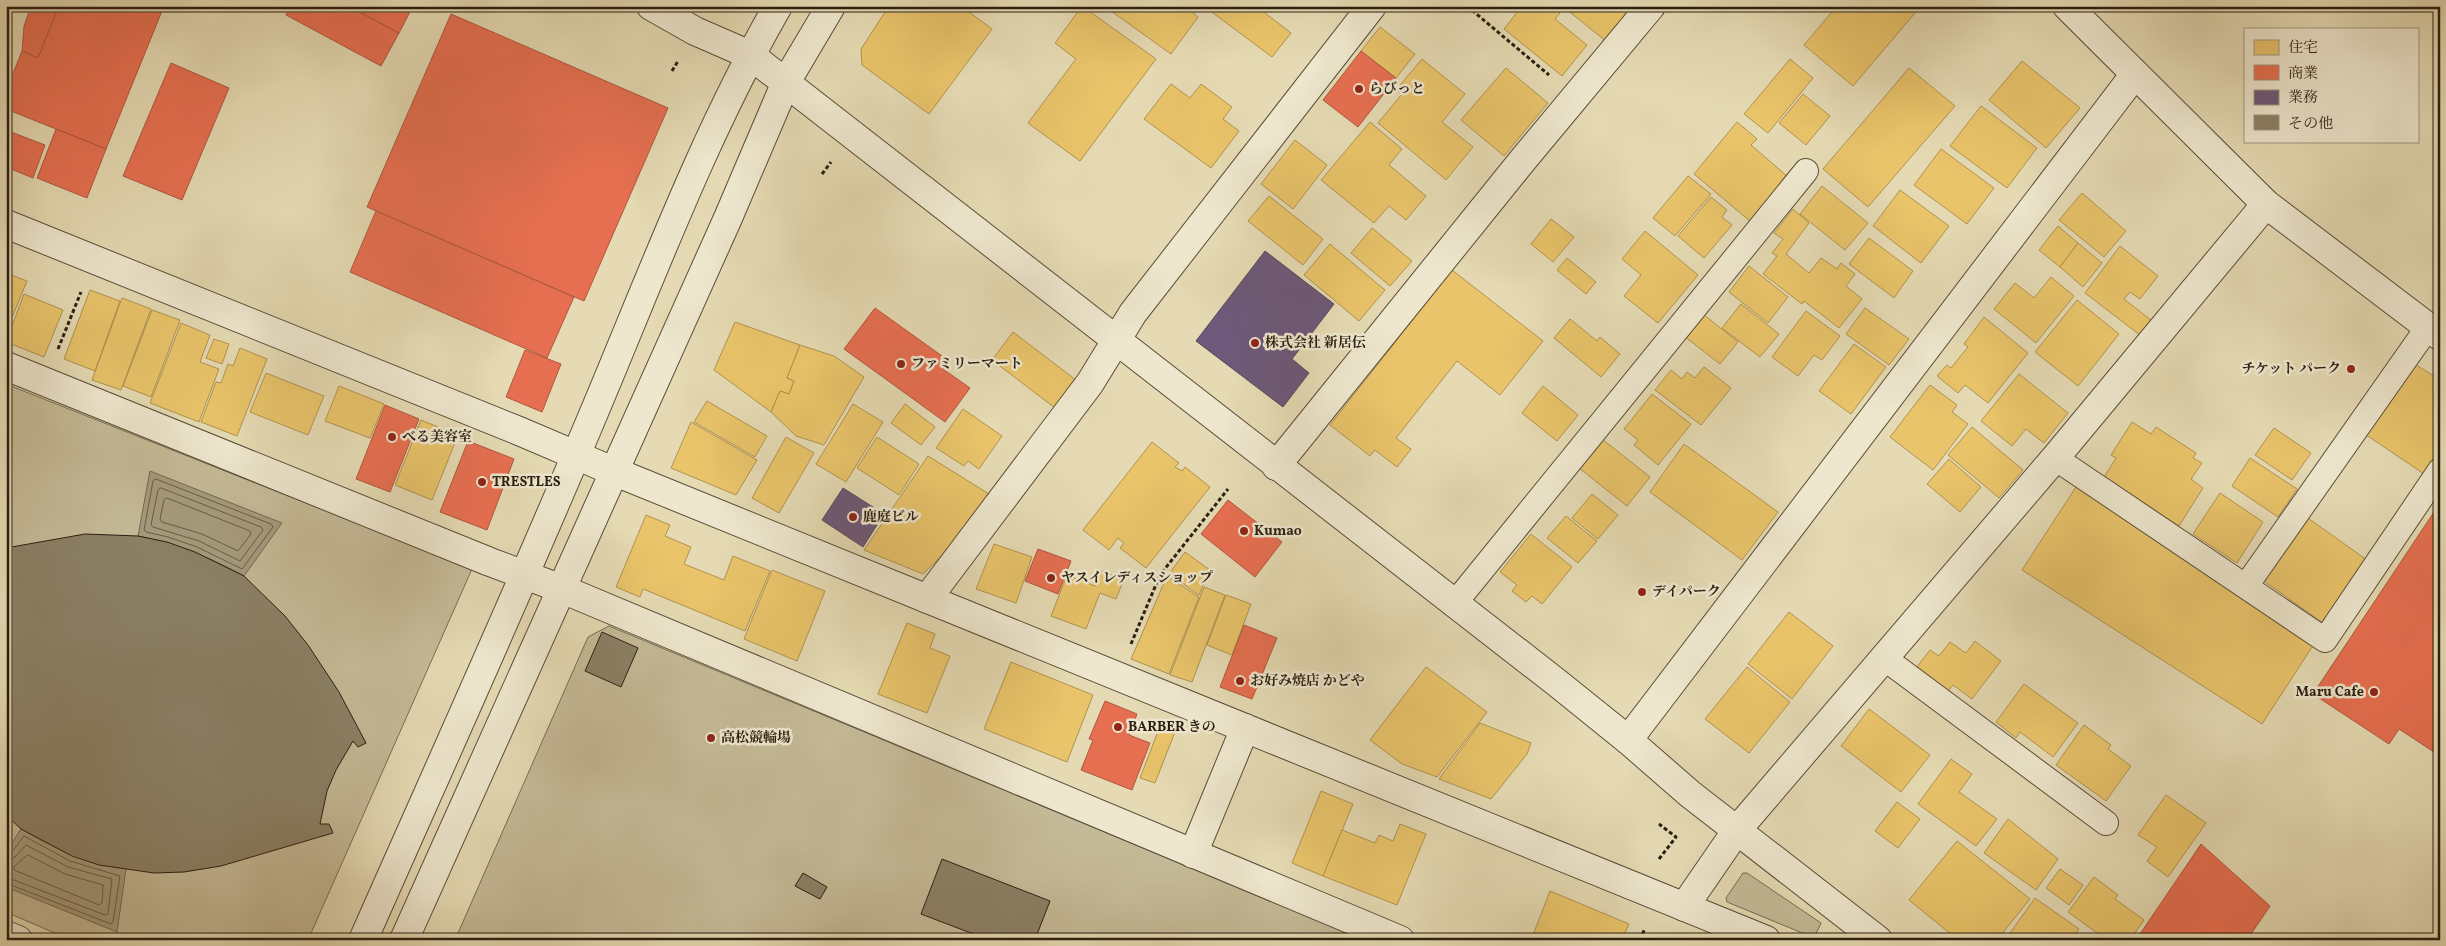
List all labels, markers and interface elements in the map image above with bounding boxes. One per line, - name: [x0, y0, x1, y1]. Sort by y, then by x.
- legend: [2244, 28, 2418, 142]
- text: 住宅: [2288, 38, 2318, 59]
- text: 商業: [2288, 64, 2318, 85]
- place label: らびっと: [1369, 80, 1425, 99]
- marker: らびっと: [1353, 83, 1365, 95]
- text: 業務: [2288, 88, 2318, 109]
- text: その他: [2288, 114, 2333, 135]
- place label: 株式会社 新居伝: [1265, 334, 1366, 353]
- marker: 株式会社 新居伝: [1249, 337, 1261, 349]
- place label: ファミリーマート: [911, 355, 1023, 374]
- marker: ファミリーマート: [895, 358, 907, 370]
- place label: チケット パーク: [2241, 360, 2341, 379]
- marker: チケット パーク: [2345, 363, 2357, 375]
- place label: べる美容室: [402, 428, 472, 447]
- marker: べる美容室: [386, 431, 398, 443]
- place label: TRESTLES: [492, 473, 561, 492]
- marker: TRESTLES: [476, 476, 488, 488]
- place label: 鹿庭ビル: [863, 508, 919, 527]
- marker: 鹿庭ビル: [847, 511, 859, 523]
- place label: Kumao: [1254, 522, 1302, 541]
- marker: Kumao: [1238, 525, 1250, 537]
- place label: ヤスイレディスショップ: [1061, 569, 1213, 588]
- marker: ヤスイレディスショップ: [1045, 572, 1057, 584]
- place label: デイパーク: [1652, 583, 1721, 602]
- marker: デイパーク: [1636, 586, 1648, 598]
- place label: お好み焼店 かどや: [1250, 672, 1365, 691]
- marker: お好み焼店 かどや: [1234, 675, 1246, 687]
- place label: Maru Cafe: [2296, 683, 2364, 702]
- marker: Maru Cafe: [2368, 686, 2380, 698]
- place label: BARBER きの: [1128, 718, 1216, 737]
- marker: BARBER きの: [1112, 721, 1124, 733]
- place label: 高松競輪場: [721, 729, 791, 748]
- marker: 高松競輪場: [705, 732, 717, 744]

